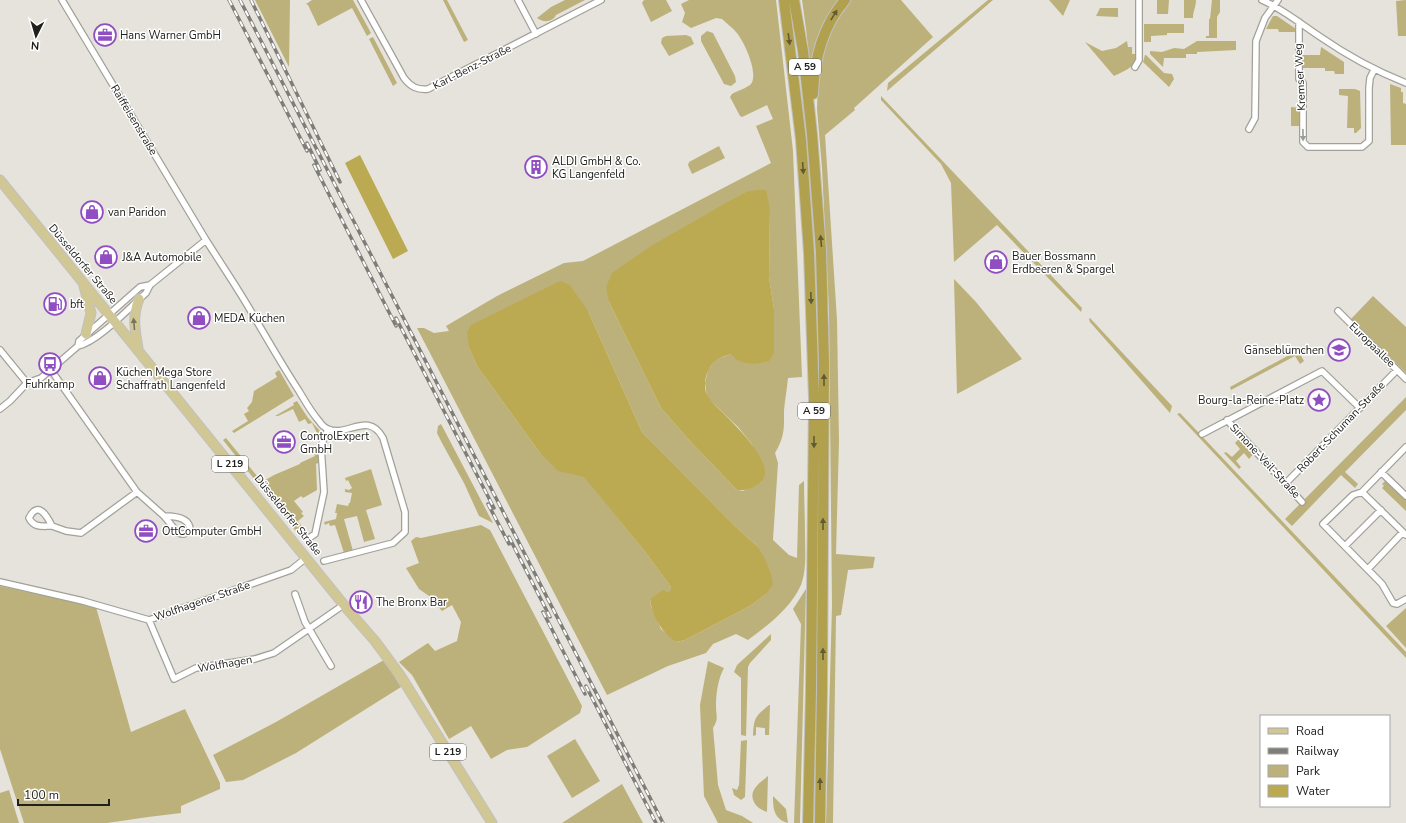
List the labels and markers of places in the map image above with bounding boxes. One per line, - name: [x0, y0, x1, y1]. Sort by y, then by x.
- office icon: Hans Warner GmbH: [92, 22, 118, 48]
- place label: Hans Warner GmbH: [120, 28, 221, 43]
- building icon: ALDI GmbH & Co. KG Langenfeld: [523, 154, 549, 180]
- place label: ALDI GmbH & Co. KG Langenfeld: [552, 154, 641, 182]
- shop icon: van Paridon: [79, 199, 105, 225]
- place label: van Paridon: [108, 205, 166, 220]
- shop icon: J&A Automobile: [93, 244, 119, 270]
- shop icon: Bauer Bossmann Erdbeeren & Spargel: [983, 249, 1009, 275]
- place label: Bauer Bossmann Erdbeeren & Spargel: [1012, 249, 1115, 277]
- place label: J&A Automobile: [121, 250, 202, 265]
- fuel station icon: bft: [42, 291, 68, 317]
- place label: bft: [70, 297, 84, 312]
- shop icon: MEDA Küchen: [186, 305, 212, 331]
- place label: MEDA Küchen: [214, 311, 285, 326]
- school or university icon: Gänseblümchen: [1326, 337, 1352, 363]
- place label: Gänseblümchen: [1244, 343, 1324, 358]
- bus stop icon: Fuhrkamp: [37, 351, 63, 377]
- shop icon: Küchen Mega Store Schaffrath Langenfeld: [87, 365, 113, 391]
- place label: Küchen Mega Store Schaffrath Langenfeld: [116, 365, 225, 393]
- place label: Fuhrkamp: [25, 377, 75, 392]
- place icon: Bourg-la-Reine-Platz: [1306, 387, 1332, 413]
- place label: Bourg-la-Reine-Platz: [1198, 393, 1304, 408]
- office icon: ControlExpert GmbH: [271, 429, 297, 455]
- place label: ControlExpert GmbH: [300, 429, 369, 457]
- office icon: OttComputer GmbH: [133, 518, 159, 544]
- place label: OttComputer GmbH: [162, 524, 262, 539]
- restaurant icon: The Bronx Bar: [348, 589, 374, 615]
- place label: The Bronx Bar: [376, 595, 447, 610]

